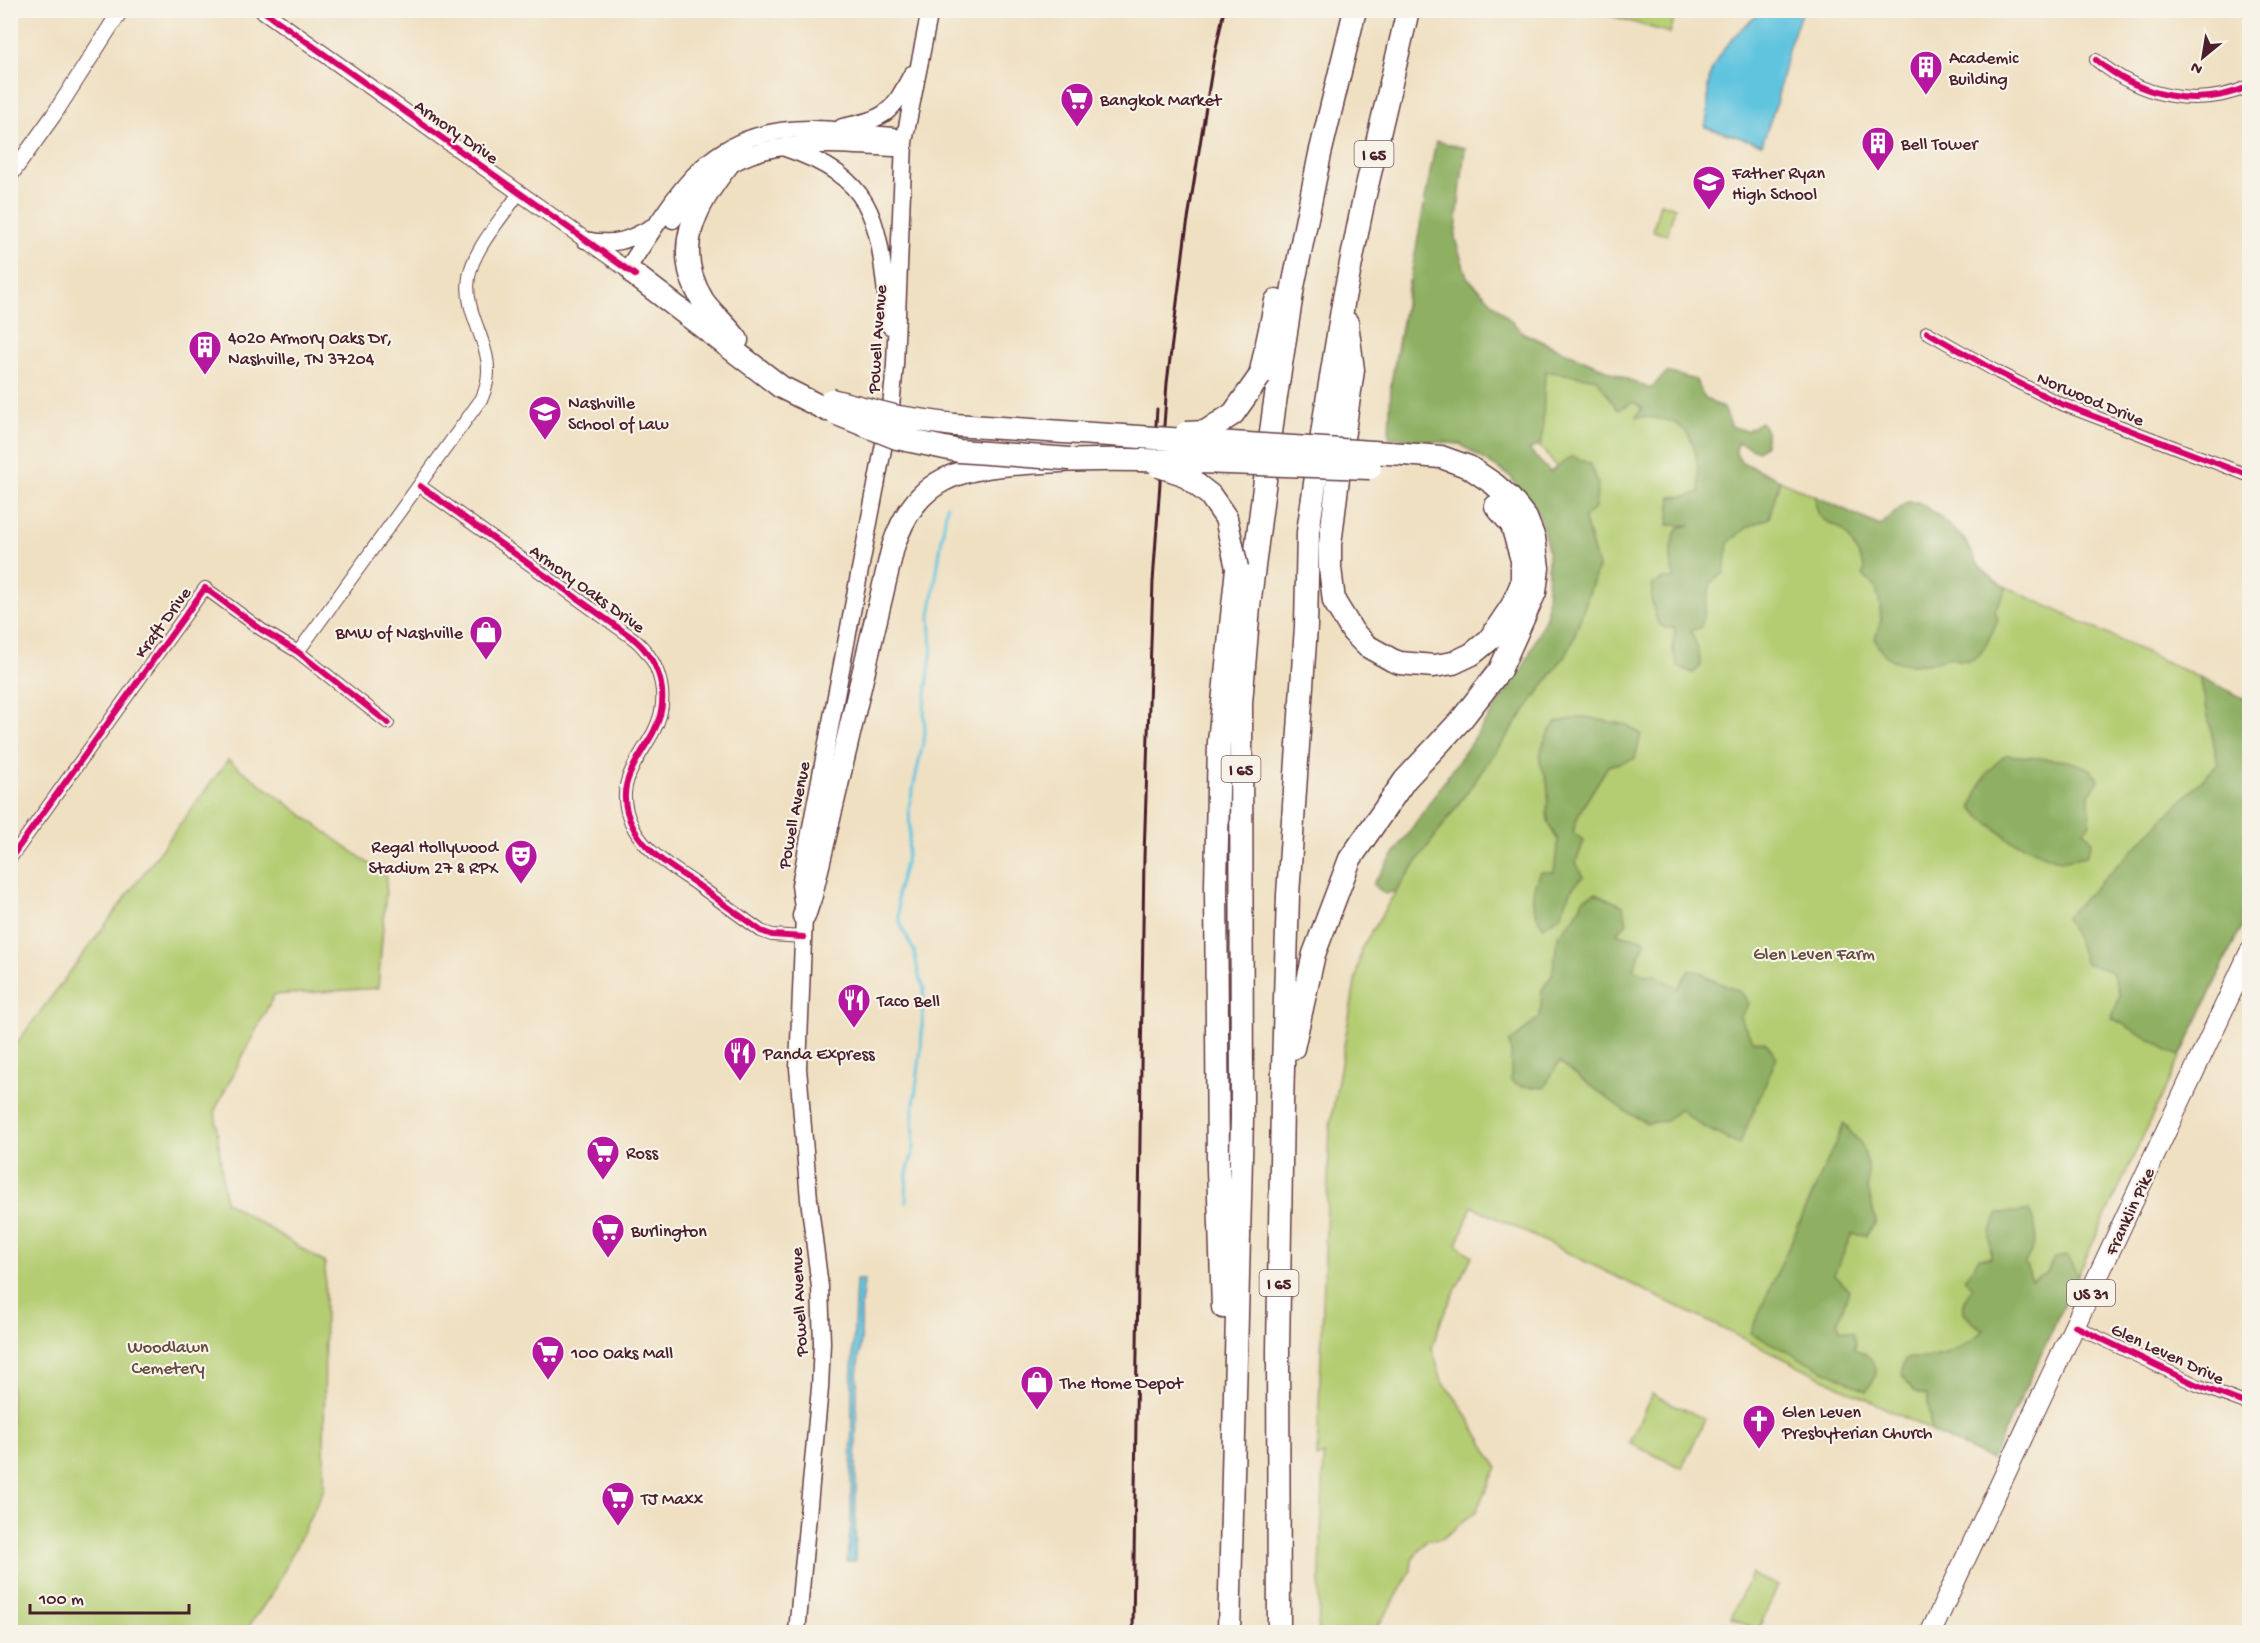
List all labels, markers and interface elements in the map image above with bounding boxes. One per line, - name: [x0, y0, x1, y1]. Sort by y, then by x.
- north arrow: [2173, 27, 2233, 87]
- building icon: Academic Building: [1908, 49, 1944, 96]
- place label: Academic Building: [1948, 49, 2019, 91]
- text: N: [2188, 56, 2207, 78]
- supermarket icon: Bangkok Market: [1059, 81, 1095, 128]
- place label: Bangkok Market: [1099, 91, 1223, 112]
- street label: Armory Drive: [409, 96, 502, 170]
- building icon: Bell Tower: [1860, 125, 1896, 172]
- place label: Bell Tower: [1900, 135, 1979, 156]
- road number: I 65: [1354, 141, 1394, 167]
- school or university icon: Father Ryan High School: [1691, 164, 1727, 211]
- place label: Father Ryan High School: [1731, 164, 1825, 206]
- street label: Powell Avenue: [864, 283, 893, 395]
- building icon: 4020 Armory Oaks Dr, Nashville, TN 37204: [187, 329, 223, 376]
- place label: 4020 Armory Oaks Dr, Nashville, TN 37204: [228, 329, 392, 371]
- street label: Norwood Drive: [2033, 368, 2147, 433]
- school or university icon: Nashville School of Law: [527, 394, 563, 441]
- place label: Nashville School of Law: [568, 394, 669, 436]
- street label: Armory Oaks Drive: [525, 541, 649, 639]
- street label: Kraft Drive: [131, 583, 197, 663]
- shop icon: BMW of Nashville: [468, 614, 504, 661]
- place label: BMW of Nashville: [335, 624, 464, 645]
- road number: I 65: [1222, 756, 1260, 782]
- street label: Powell Avenue: [775, 759, 816, 872]
- place label: Regal Hollywood Stadium 27 & RPX: [368, 838, 499, 880]
- theatre icon: Regal Hollywood Stadium 27 & RPX: [503, 838, 539, 885]
- park label: Glen Leven Farm: [1753, 945, 1875, 966]
- restaurant icon: Taco Bell: [836, 982, 872, 1029]
- place label: Taco Bell: [876, 992, 940, 1013]
- restaurant icon: Panda Express: [722, 1035, 758, 1082]
- place label: Panda Express: [762, 1045, 876, 1066]
- supermarket icon: Ross: [585, 1134, 621, 1181]
- place label: Ross: [626, 1144, 659, 1165]
- street label: Franklin Pike: [2101, 1164, 2161, 1260]
- supermarket icon: Burlington: [590, 1212, 626, 1259]
- place label: Burlington: [630, 1222, 707, 1243]
- street label: Powell Avenue: [787, 1246, 814, 1358]
- road number: I 65: [1260, 1270, 1298, 1296]
- road number: US 31: [2067, 1280, 2115, 1306]
- street label: Glen Leven Drive: [2107, 1320, 2228, 1391]
- supermarket icon: 100 Oaks Mall: [530, 1334, 566, 1381]
- park label: Woodlawn Cemetery: [128, 1338, 209, 1380]
- place label: 100 Oaks Mall: [570, 1344, 673, 1365]
- shop icon: The Home Depot: [1019, 1364, 1055, 1411]
- place label: The Home Depot: [1059, 1374, 1184, 1395]
- church icon: Glen Leven Presbyterian Church: [1741, 1403, 1777, 1450]
- place label: Glen Leven Presbyterian Church: [1781, 1403, 1933, 1445]
- supermarket icon: TJ Maxx: [600, 1480, 636, 1527]
- place label: TJ Maxx: [640, 1490, 704, 1511]
- scale bar: [30, 1577, 189, 1615]
- text: 100 m: [38, 1590, 84, 1611]

